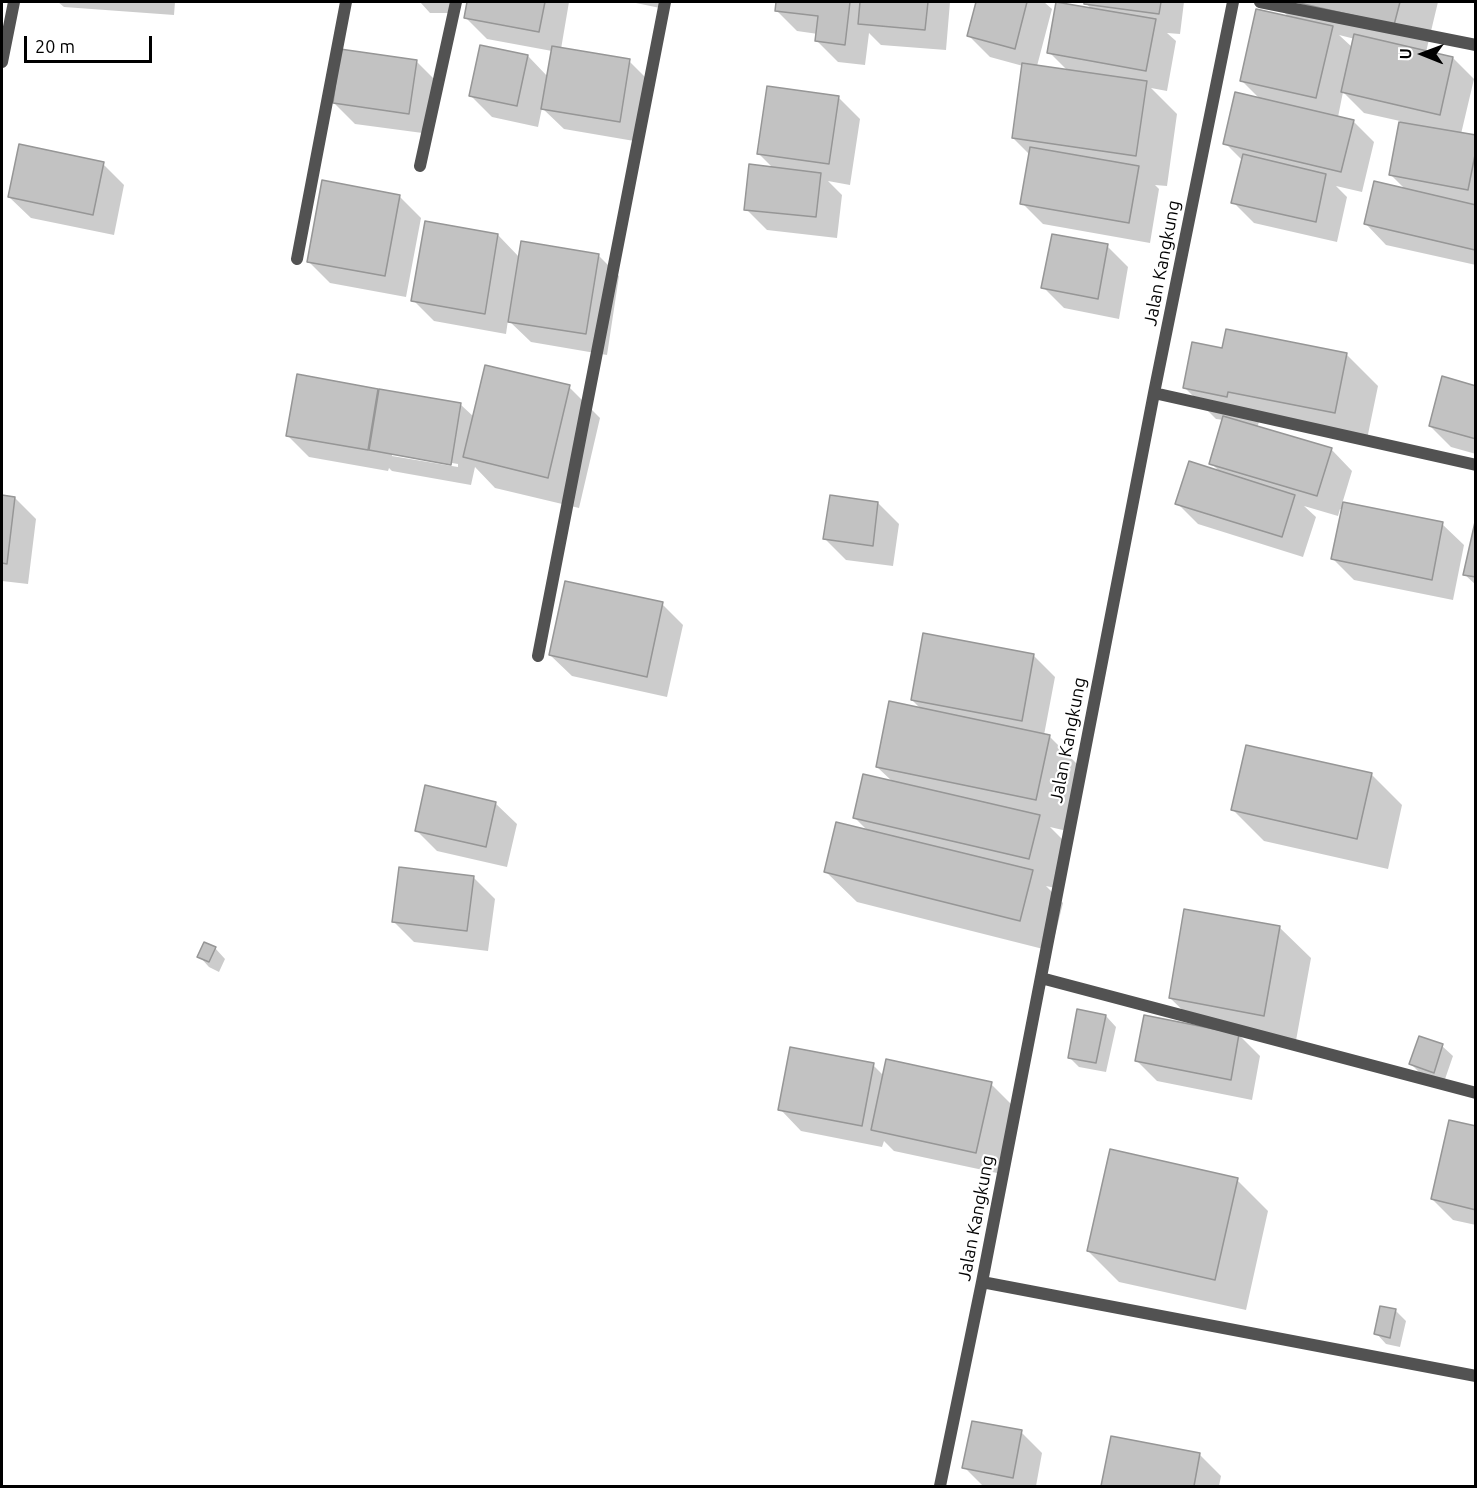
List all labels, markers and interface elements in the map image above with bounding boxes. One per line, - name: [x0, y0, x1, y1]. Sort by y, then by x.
- scale bar: [27, 24, 154, 62]
- north arrow: [1393, 24, 1453, 84]
- text: 20 m: [35, 36, 75, 56]
- text: U: [1396, 48, 1414, 59]
- street label: Jalan Kangkung: [1139, 198, 1185, 328]
- street label: Jalan Kangkung: [1045, 675, 1091, 805]
- street label: Jalan Kangkung: [953, 1153, 999, 1283]

